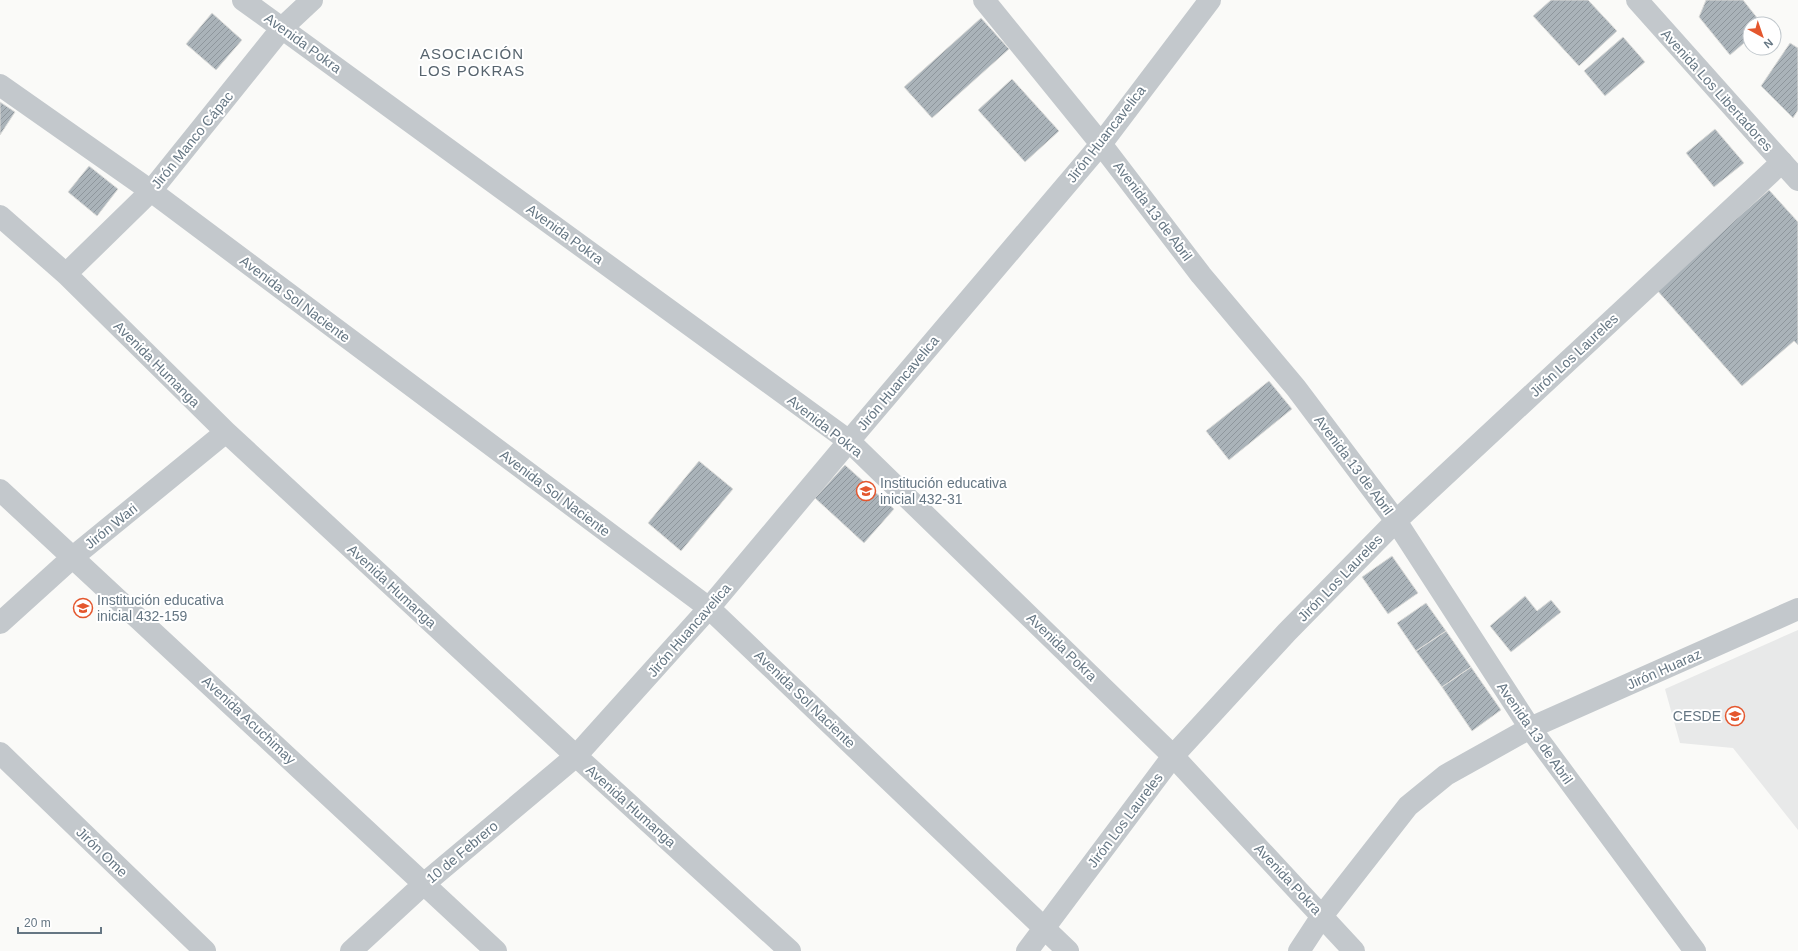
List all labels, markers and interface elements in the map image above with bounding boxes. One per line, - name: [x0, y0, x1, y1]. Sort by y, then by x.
- street label: Avenida Pokra: [262, 10, 345, 76]
- north arrow: [1742, 16, 1782, 56]
- street label: Avenida Los Libertadores: [1658, 26, 1776, 154]
- text: N: [1761, 37, 1775, 51]
- district label: ASOCIACIÓN LOS POKRAS: [419, 45, 525, 79]
- street label: Jirón Huancavelica: [1063, 82, 1149, 186]
- street label: Jirón Manco Cápac: [148, 88, 236, 192]
- street label: Avenida 13 de Abril: [1110, 158, 1196, 264]
- street label: Avenida Pokra: [524, 201, 607, 267]
- street label: Avenida Sol Naciente: [237, 252, 353, 346]
- street label: Jirón Los Laureles: [1527, 310, 1621, 400]
- street label: Avenida Humanga: [111, 318, 203, 410]
- street label: Jirón Huancavelica: [854, 332, 942, 433]
- street label: Avenida Pokra: [784, 392, 866, 460]
- street label: Avenida 13 de Abril: [1311, 412, 1397, 518]
- street label: Avenida Sol Naciente: [497, 446, 613, 540]
- place label: Institución educativa inicial 432-31: [880, 475, 1007, 507]
- school or university icon: Institución educativa inicial 432-31: [855, 480, 877, 502]
- street label: Jirón Wari: [82, 500, 140, 552]
- street label: Jirón Los Laureles: [1295, 531, 1385, 625]
- street label: Avenida Humanga: [345, 541, 440, 631]
- street label: Jirón Huancavelica: [644, 580, 734, 680]
- place label: Institución educativa inicial 432-159: [97, 592, 224, 624]
- school or university icon: Institución educativa inicial 432-159: [72, 597, 94, 619]
- street label: Avenida Pokra: [1024, 610, 1100, 684]
- street label: Jirón Huaraz: [1624, 646, 1704, 692]
- street label: Avenida Sol Naciente: [751, 647, 859, 751]
- street label: Avenida Acuchimay: [199, 673, 299, 767]
- street label: Avenida 13 de Abril: [1494, 679, 1576, 787]
- school or university icon: CESDE: [1724, 705, 1746, 727]
- place label: CESDE: [1673, 708, 1721, 724]
- street label: Avenida Humanga: [583, 762, 679, 851]
- street label: Jirón Los Laureles: [1084, 770, 1166, 870]
- street label: 10 de Febrero: [423, 817, 501, 886]
- street label: Jirón Ome: [73, 824, 131, 880]
- street label: Avenida Pokra: [1251, 840, 1325, 918]
- scale bar: [18, 909, 101, 935]
- text: 20 m: [24, 916, 51, 930]

